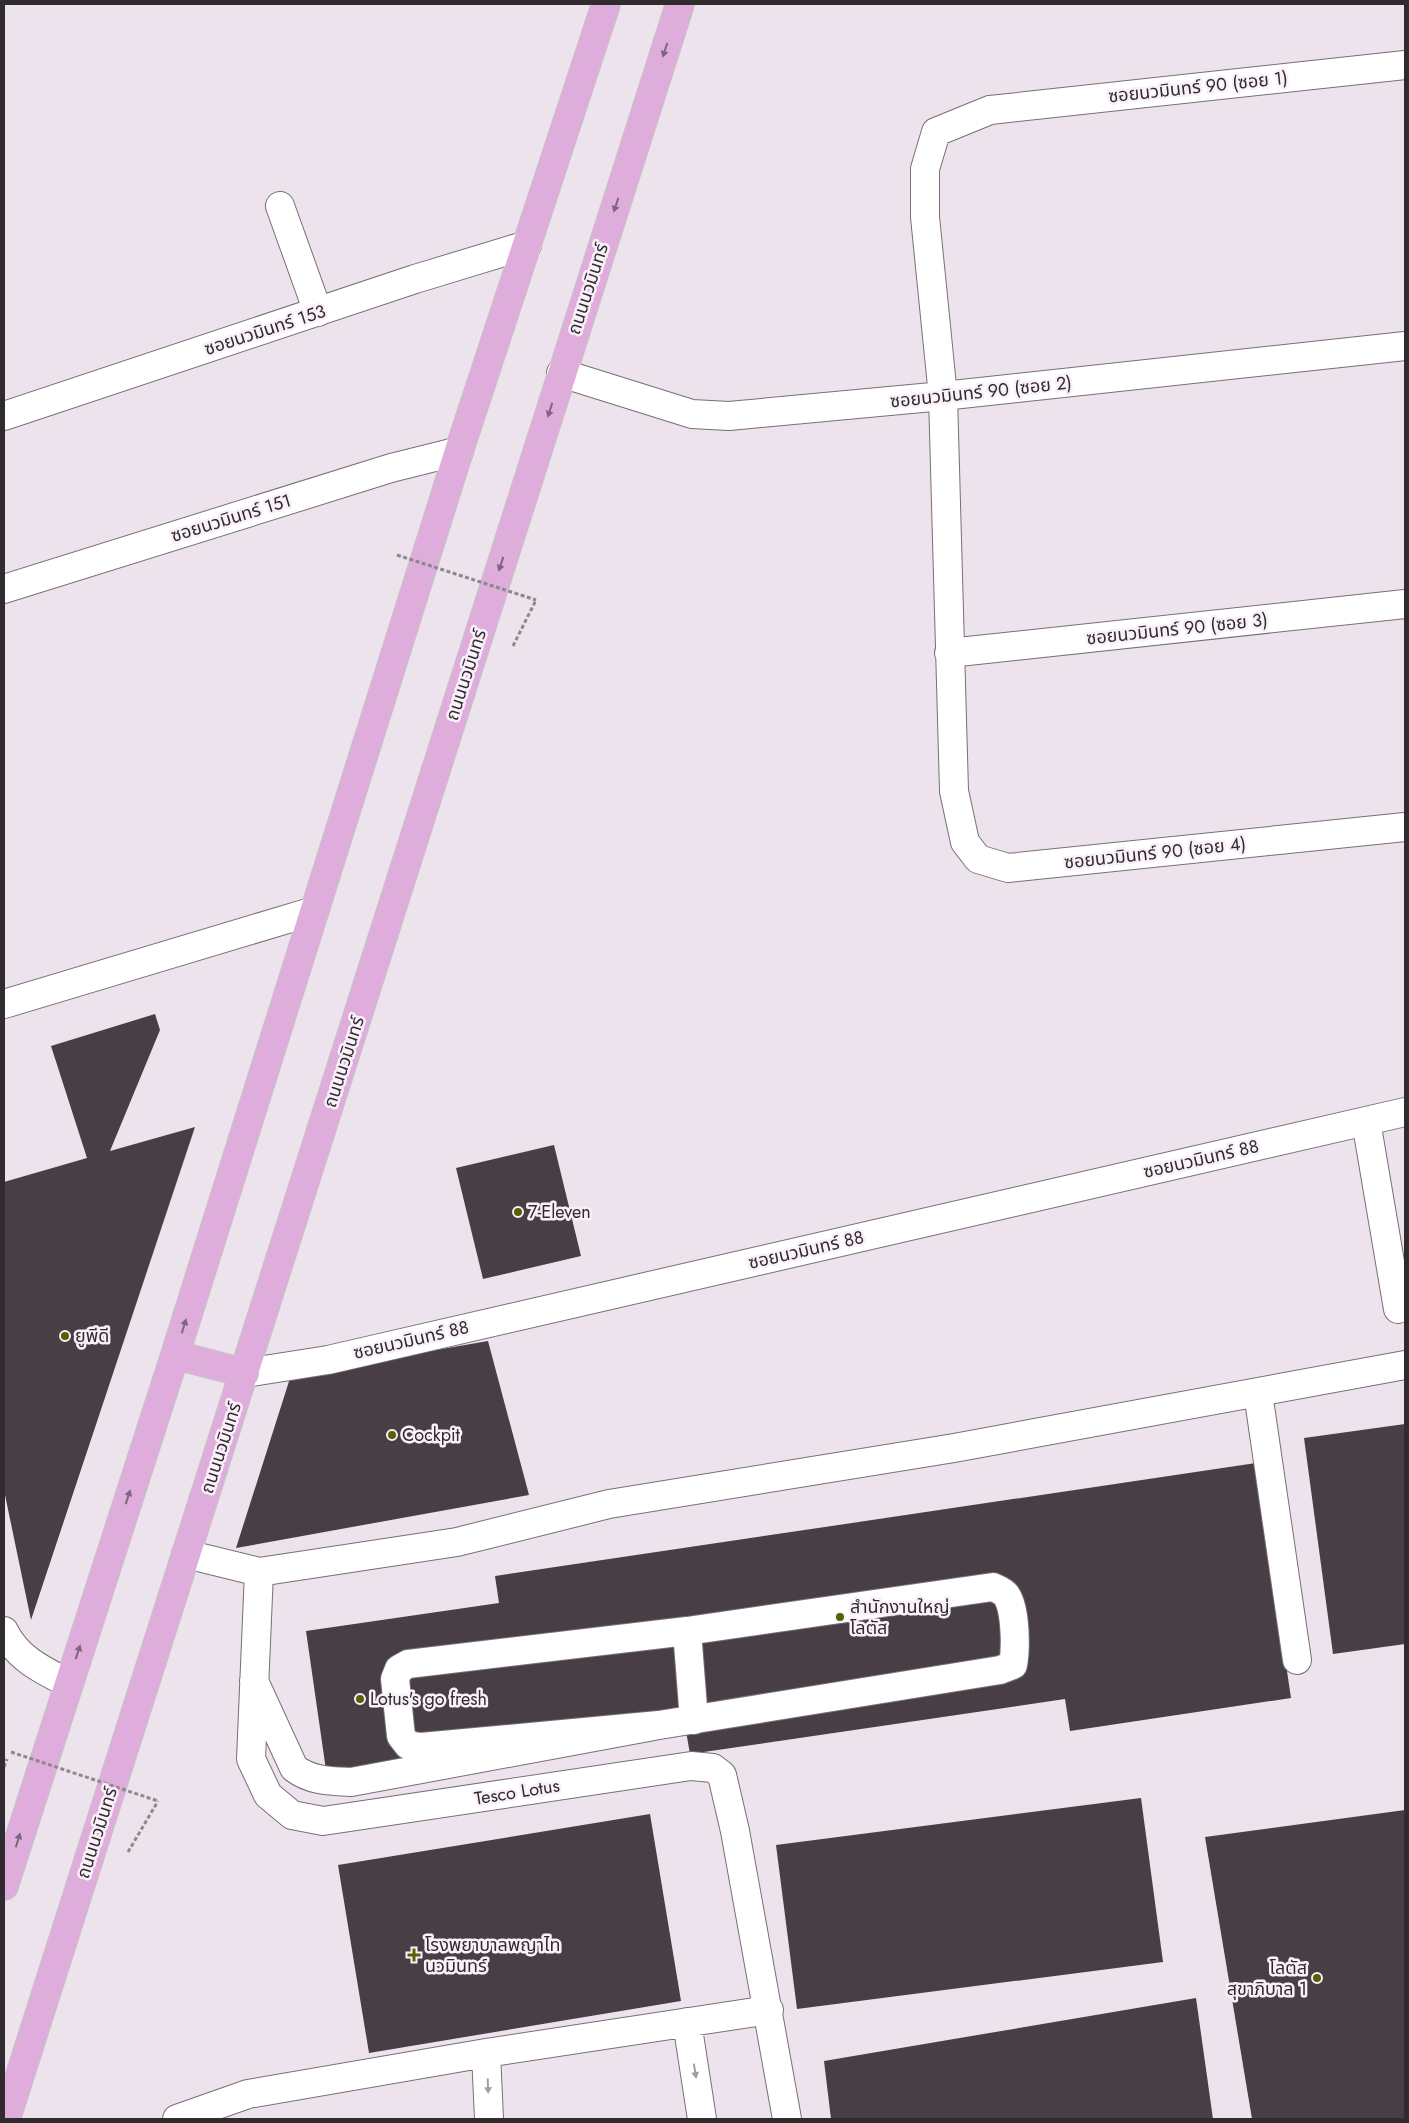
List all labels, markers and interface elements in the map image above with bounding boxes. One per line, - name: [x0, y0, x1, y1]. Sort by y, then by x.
- one-way arrow: [661, 43, 669, 58]
- street label: ซอยนวมินทร์ 90 (ซอย 1): [1107, 65, 1289, 109]
- one-way arrow: [611, 198, 619, 213]
- street label: ถนนนวมินทร์: [561, 239, 615, 338]
- street label: ซอยนวมินทร์ 153: [201, 298, 329, 362]
- street label: ซอยนวมินทร์ 90 (ซอย 2): [889, 370, 1073, 414]
- one-way arrow: [545, 402, 553, 417]
- street label: ซอยนวมินทร์ 151: [168, 487, 294, 549]
- one-way arrow: [496, 557, 504, 572]
- street label: ซอยนวมินทร์ 90 (ซอย 3): [1085, 607, 1269, 651]
- street label: ถนนนวมินทร์: [439, 625, 493, 724]
- street label: ซอยนวมินทร์ 90 (ซอย 4): [1063, 831, 1247, 875]
- street label: ถนนนวมินทร์: [317, 1012, 371, 1111]
- street label: ซอยนวมินทร์ 88: [1141, 1133, 1261, 1185]
- place label: 7-Eleven: [528, 1199, 591, 1225]
- marker: 7-Eleven: [512, 1206, 524, 1218]
- street label: ซอยนวมินทร์ 88: [746, 1224, 866, 1276]
- street label: ซอยนวมินทร์ 88: [351, 1314, 471, 1366]
- one-way arrow: [180, 1318, 188, 1333]
- place label: ยูพีดี: [75, 1323, 109, 1349]
- marker: ยูพีดี: [59, 1330, 71, 1342]
- street label: ถนนนวมินทร์: [194, 1398, 248, 1497]
- place label: Cockpit: [402, 1422, 461, 1448]
- marker: Cockpit: [386, 1429, 398, 1441]
- one-way arrow: [125, 1489, 133, 1504]
- place label: สำนักงานใหญ่ โลตัส: [850, 1594, 950, 1641]
- marker: สำนักงานใหญ่ โลตัส: [834, 1611, 846, 1623]
- one-way arrow: [75, 1644, 82, 1659]
- place label: Lotus's go fresh: [370, 1686, 487, 1712]
- marker: Lotus's go fresh: [354, 1693, 366, 1705]
- street label: Tesco Lotus: [473, 1772, 561, 1812]
- street label: ถนนนวมินทร์: [70, 1783, 124, 1882]
- one-way arrow: [15, 1832, 23, 1847]
- place label: โรงพยาบาลพญาไท นวมินทร์: [425, 1932, 560, 1979]
- marker: โรงพยาบาลพญาไท นวมินทร์: [407, 1948, 421, 1962]
- place label: โลตัส สุขาภิบาล 1: [1227, 1955, 1307, 2002]
- marker: โลตัส สุขาภิบาล 1: [1311, 1972, 1323, 1984]
- one-way arrow: [691, 2063, 699, 2079]
- one-way arrow: [484, 2078, 492, 2094]

